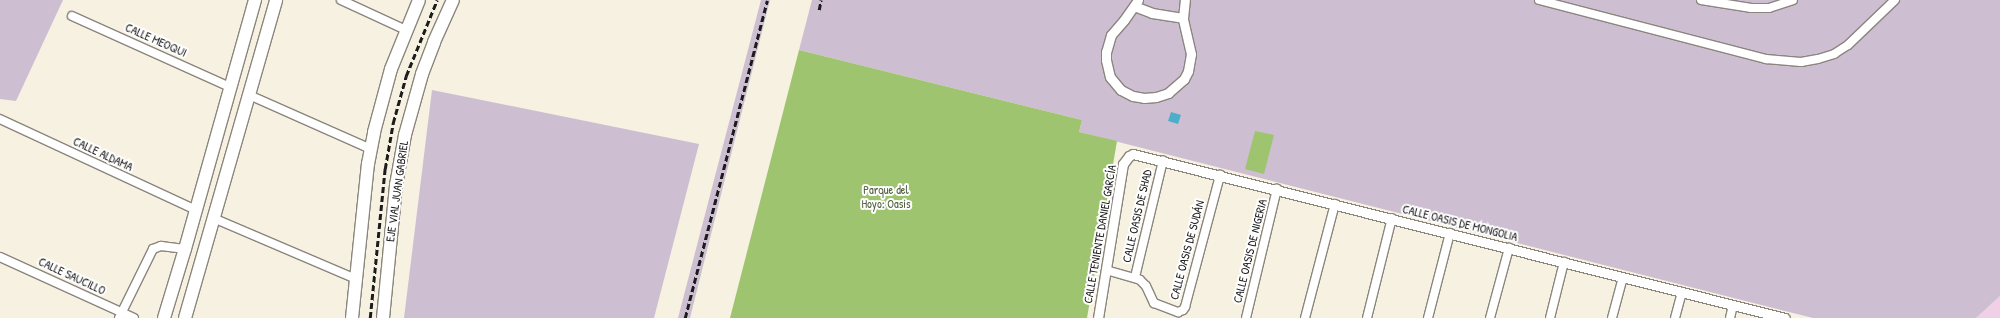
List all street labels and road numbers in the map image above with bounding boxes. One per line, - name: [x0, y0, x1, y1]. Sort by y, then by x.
- street label: CALLE MEOQUI: [123, 20, 189, 60]
- street label: CALLE ALDAMA: [71, 134, 135, 174]
- street label: EJE VIAL JUAN GABRIEL: [383, 139, 411, 243]
- street label: CALLE TENIENTE DANIEL GARCÍA: [1081, 164, 1119, 304]
- street label: CALLE OASIS DE SHAD: [1119, 168, 1155, 264]
- street label: CALLE OASIS DE NIGERIA: [1230, 197, 1270, 305]
- street label: CALLE OASIS DE SUDÁN: [1167, 199, 1207, 301]
- street label: CALLE OASIS DE MONGOLIA: [1401, 202, 1519, 244]
- street label: CALLE SAUCILLO: [36, 254, 108, 298]

